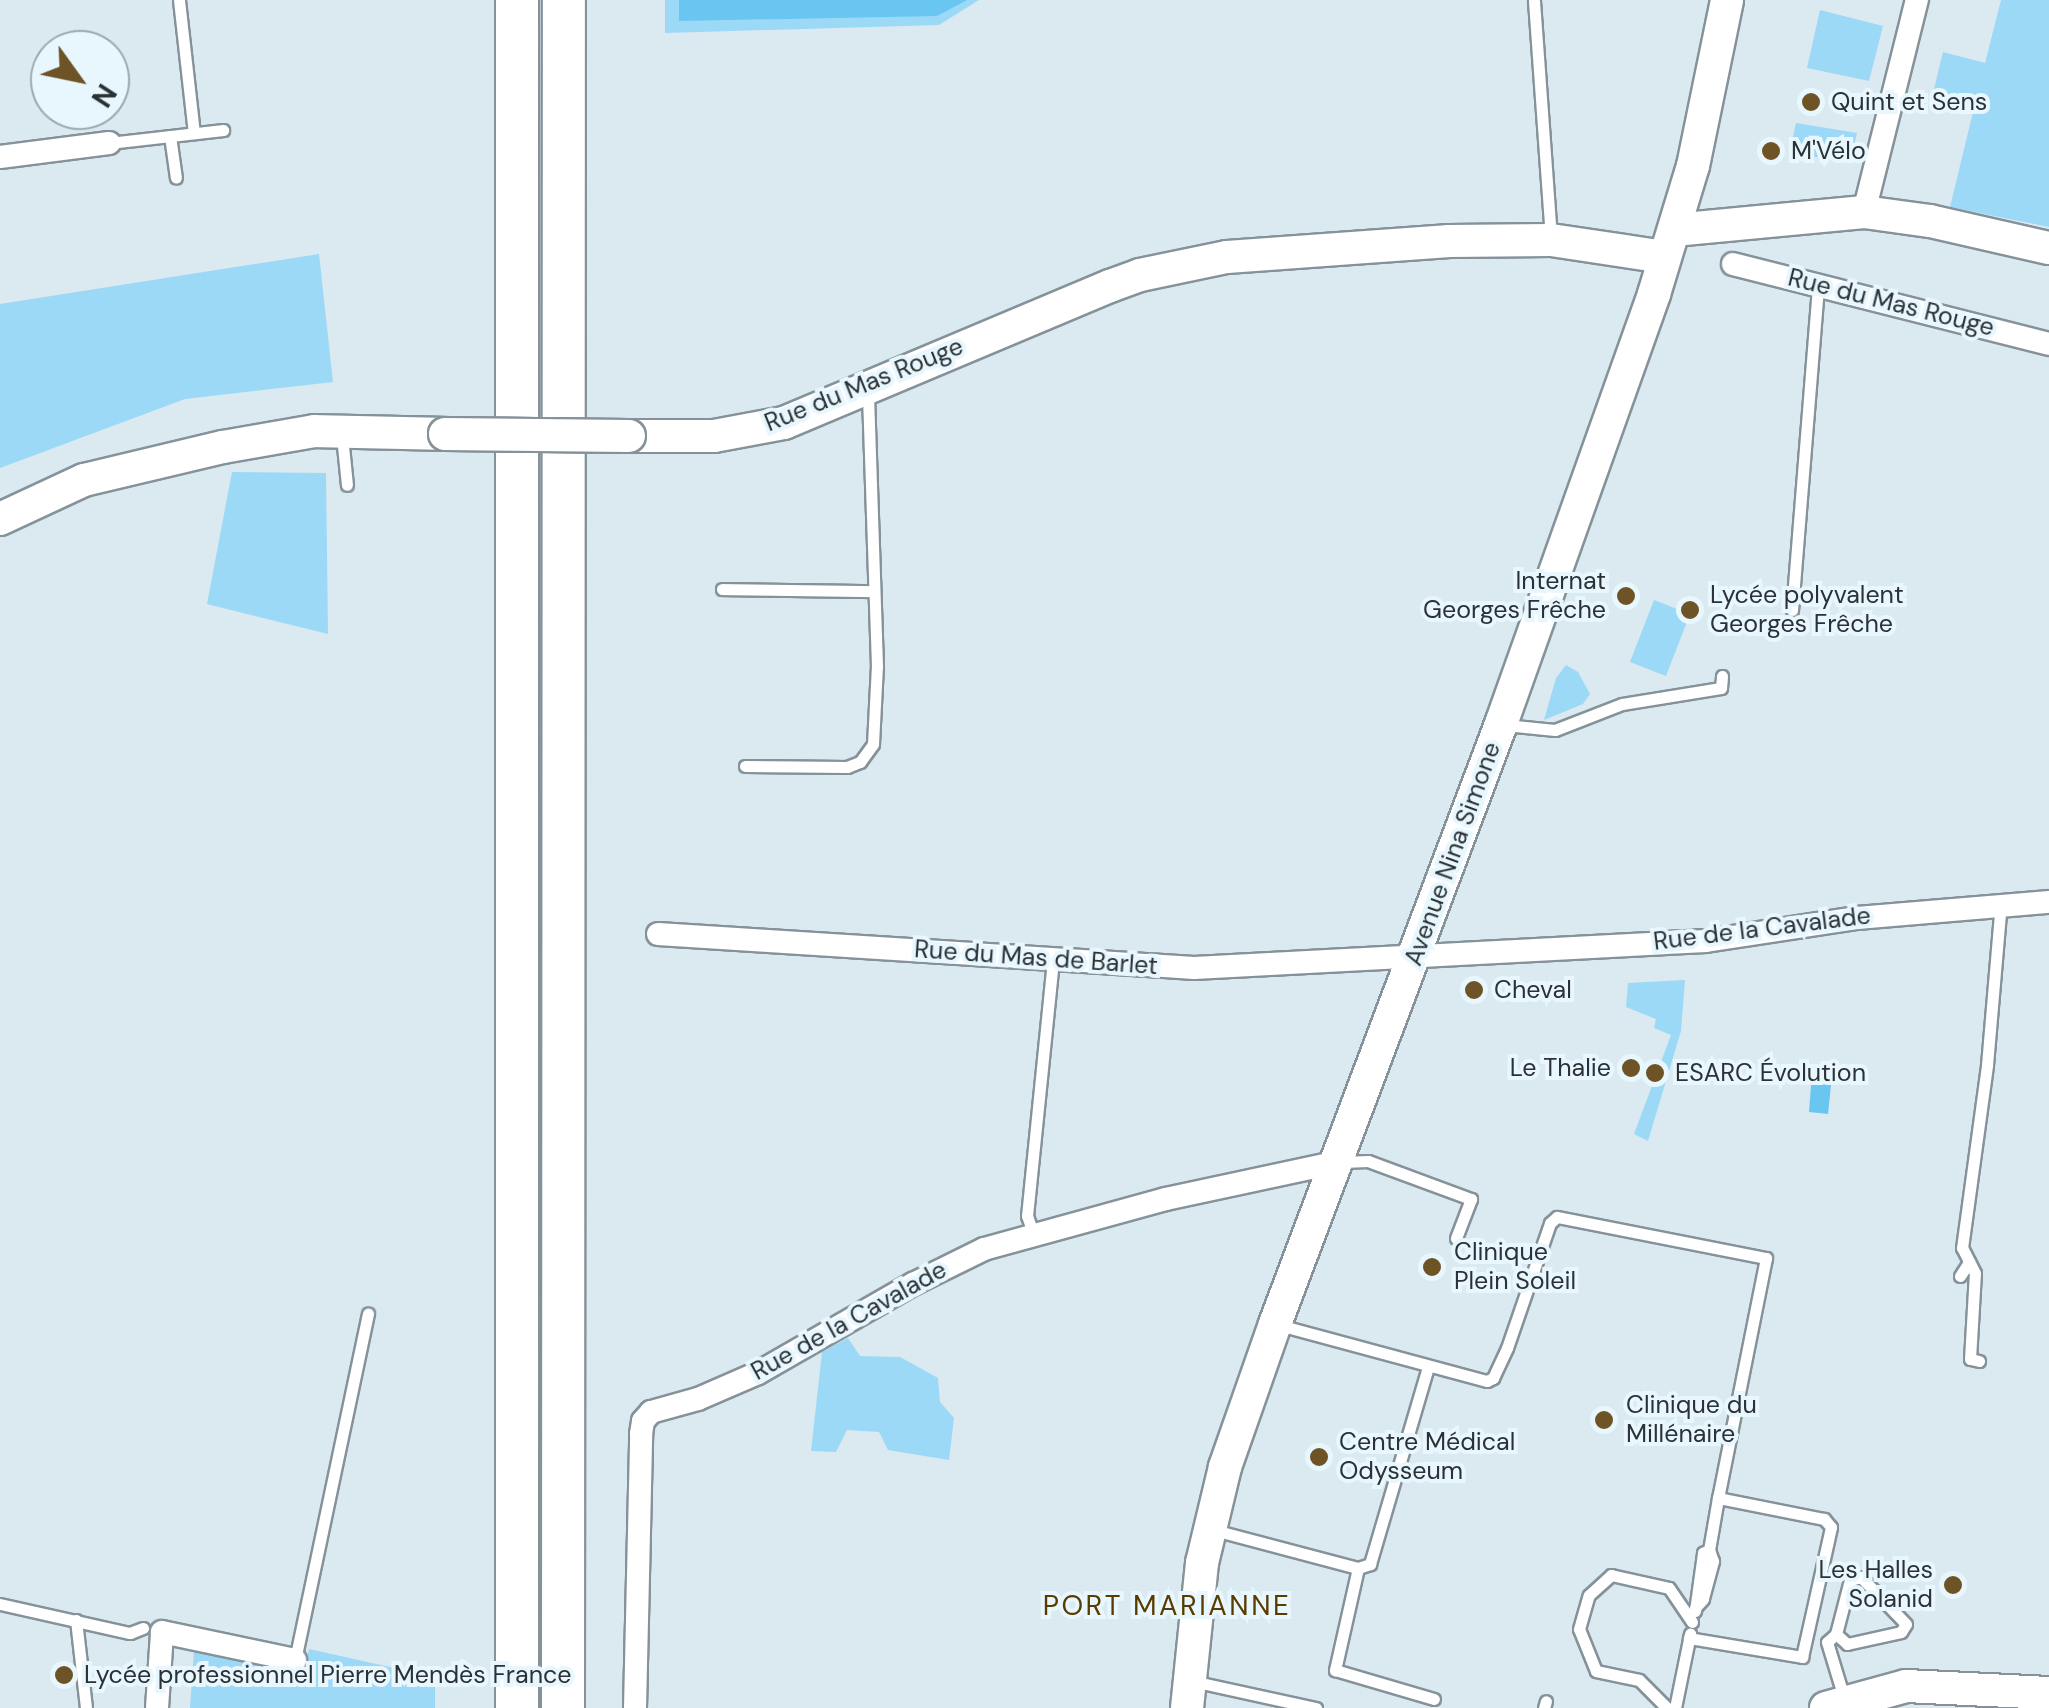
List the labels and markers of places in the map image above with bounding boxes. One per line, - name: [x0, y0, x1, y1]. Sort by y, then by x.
- place label: Quint et Sens: [1831, 87, 1987, 117]
- marker: Quint et Sens: [1800, 91, 1822, 113]
- place label: M'Vélo: [1791, 136, 1866, 166]
- marker: M'Vélo: [1760, 140, 1782, 162]
- place label: Internat Georges Frêche: [1423, 567, 1606, 626]
- place label: Lycée polyvalent Georges Frêche: [1710, 581, 1904, 640]
- marker: Internat Georges Frêche: [1615, 585, 1637, 607]
- marker: Lycée polyvalent Georges Frêche: [1679, 599, 1701, 621]
- place label: Cheval: [1494, 975, 1572, 1005]
- marker: Cheval: [1463, 979, 1485, 1001]
- place label: Le Thalie: [1510, 1053, 1611, 1083]
- marker: Le Thalie: [1620, 1057, 1642, 1079]
- place label: ESARC Évolution: [1675, 1058, 1866, 1088]
- marker: ESARC Évolution: [1644, 1062, 1666, 1084]
- place label: Clinique Plein Soleil: [1454, 1238, 1576, 1297]
- marker: Clinique Plein Soleil: [1419, 1254, 1445, 1280]
- place label: Clinique du Millénaire: [1626, 1391, 1757, 1450]
- marker: Clinique du Millénaire: [1591, 1407, 1617, 1433]
- place label: Centre Médical Odysseum: [1339, 1428, 1515, 1487]
- marker: Centre Médical Odysseum: [1308, 1446, 1330, 1468]
- place label: Les Halles Solanid: [1818, 1556, 1933, 1615]
- marker: Les Halles Solanid: [1942, 1574, 1964, 1596]
- place label: Lycée professionnel Pierre Mendès France: [84, 1660, 572, 1690]
- marker: Lycée professionnel Pierre Mendès France: [53, 1664, 75, 1686]

